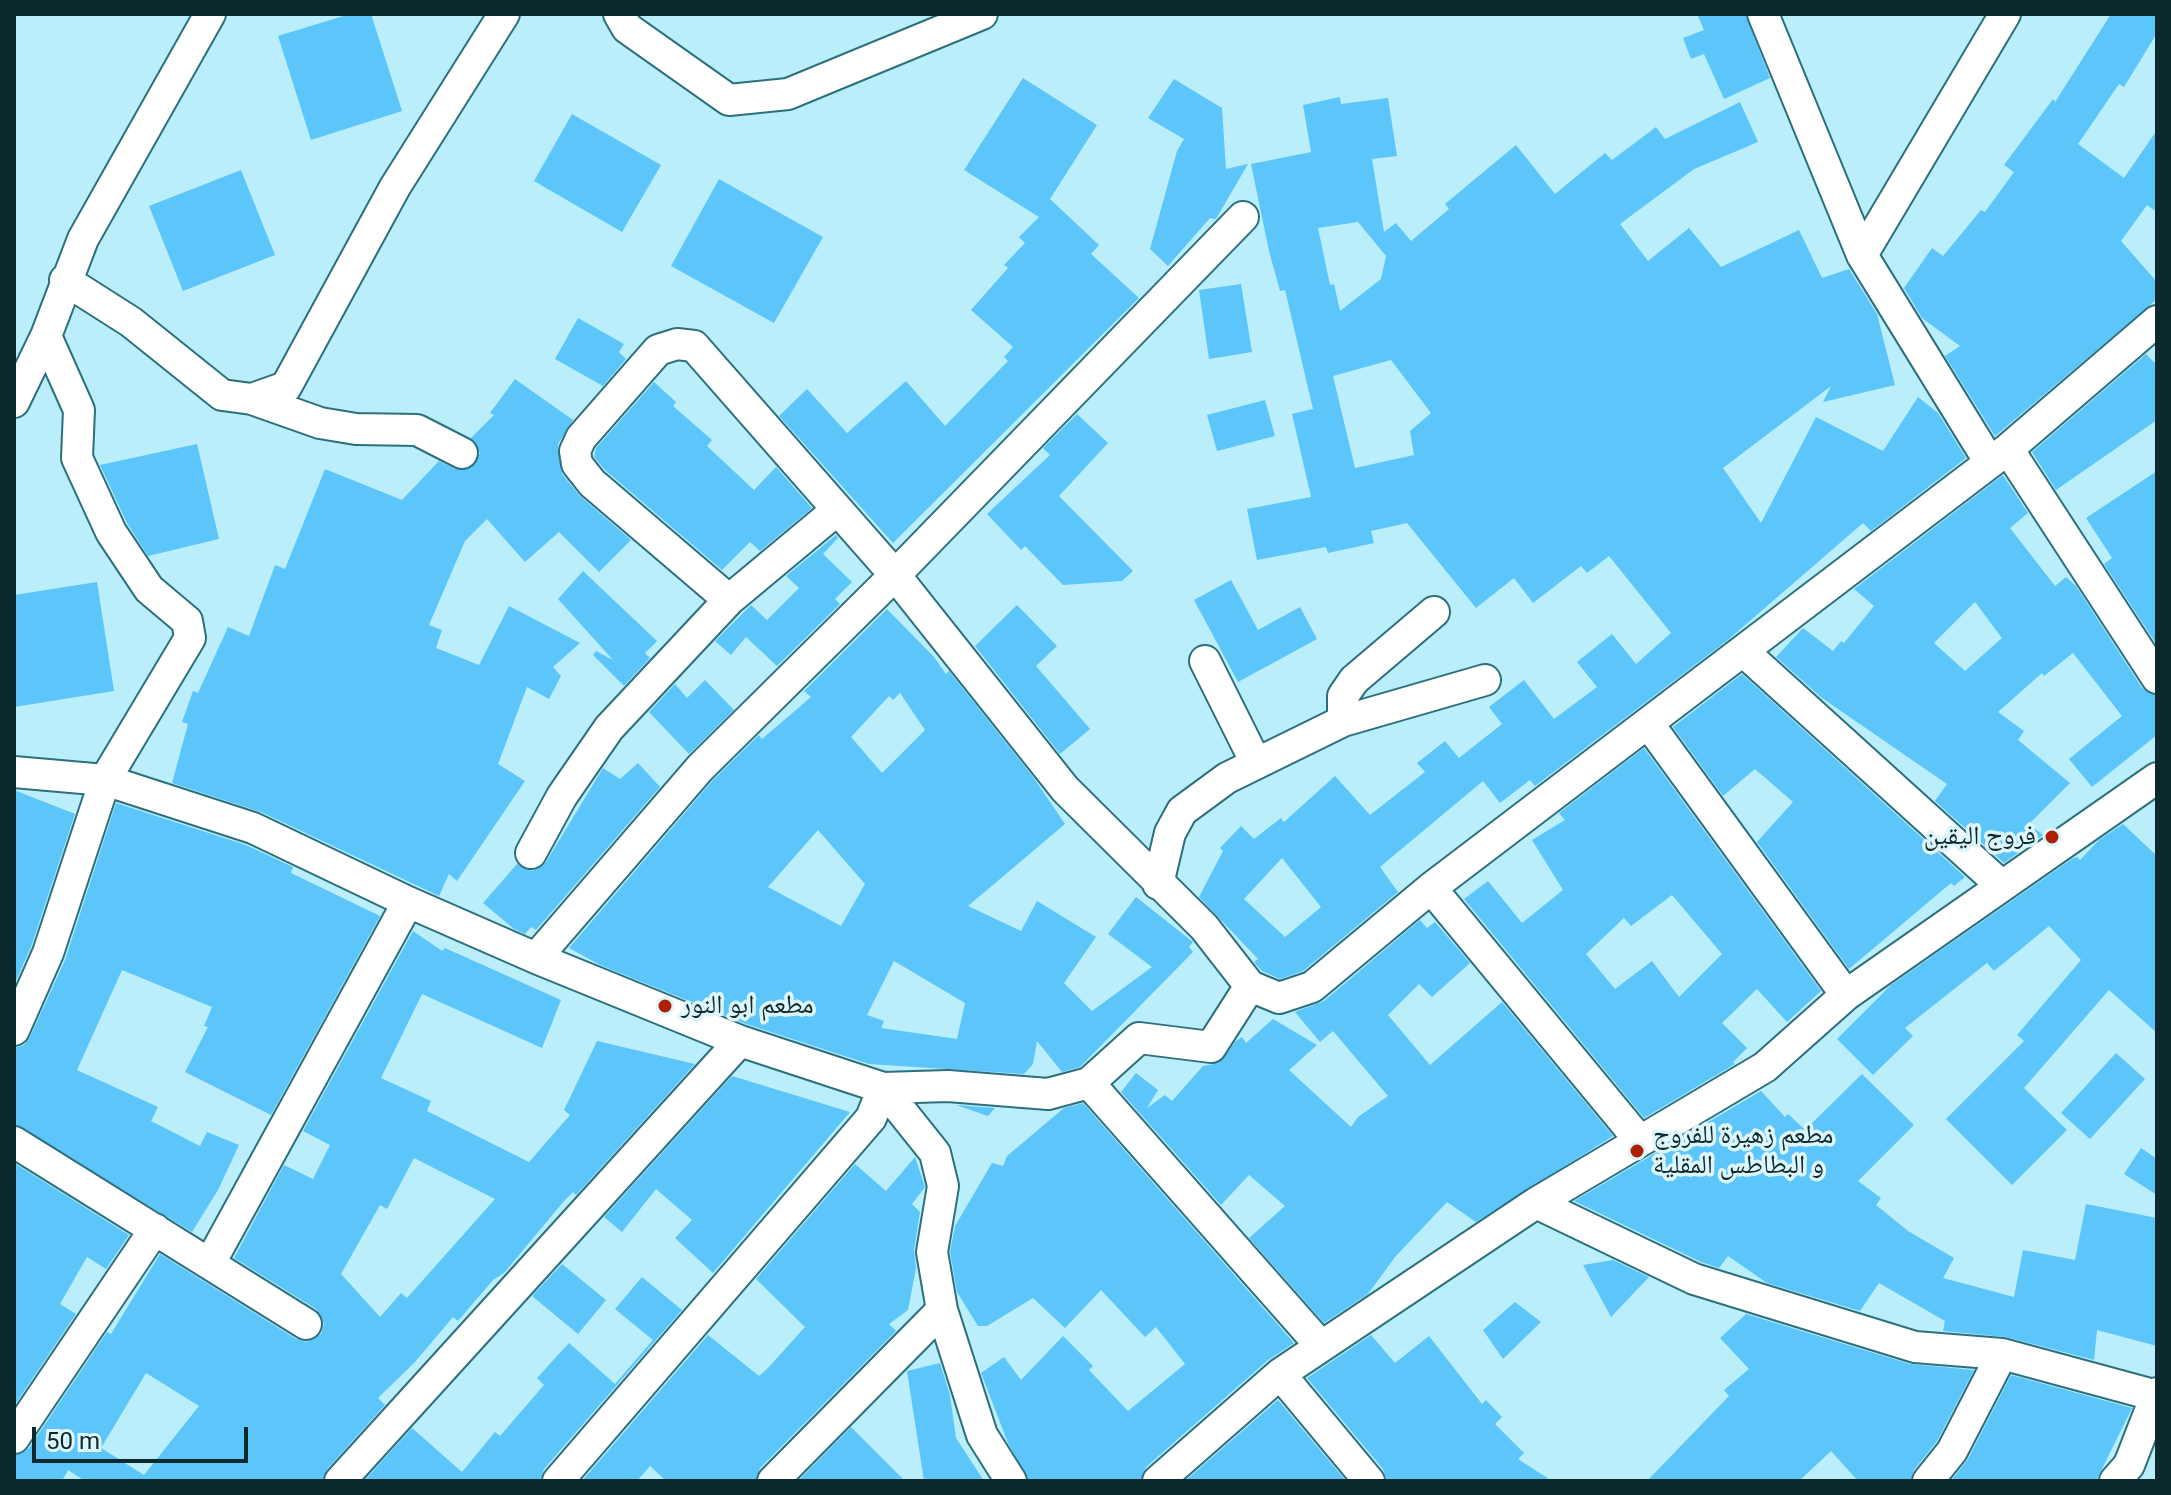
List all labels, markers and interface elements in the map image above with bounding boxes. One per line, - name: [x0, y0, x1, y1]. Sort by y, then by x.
- place label: فروج اليقين: [1924, 821, 2036, 853]
- marker: فروج اليقين: [2043, 828, 2061, 846]
- place label: مطعم ابو النور: [681, 990, 814, 1022]
- marker: مطعم ابو النور: [656, 997, 674, 1015]
- place label: مطعم زهيرة للفروج و البطاطس المقلية: [1653, 1120, 1833, 1182]
- marker: مطعم زهيرة للفروج و البطاطس المقلية: [1628, 1142, 1646, 1160]
- scale bar: [36, 1411, 252, 1461]
- text: 50 m: [46, 1427, 100, 1455]

